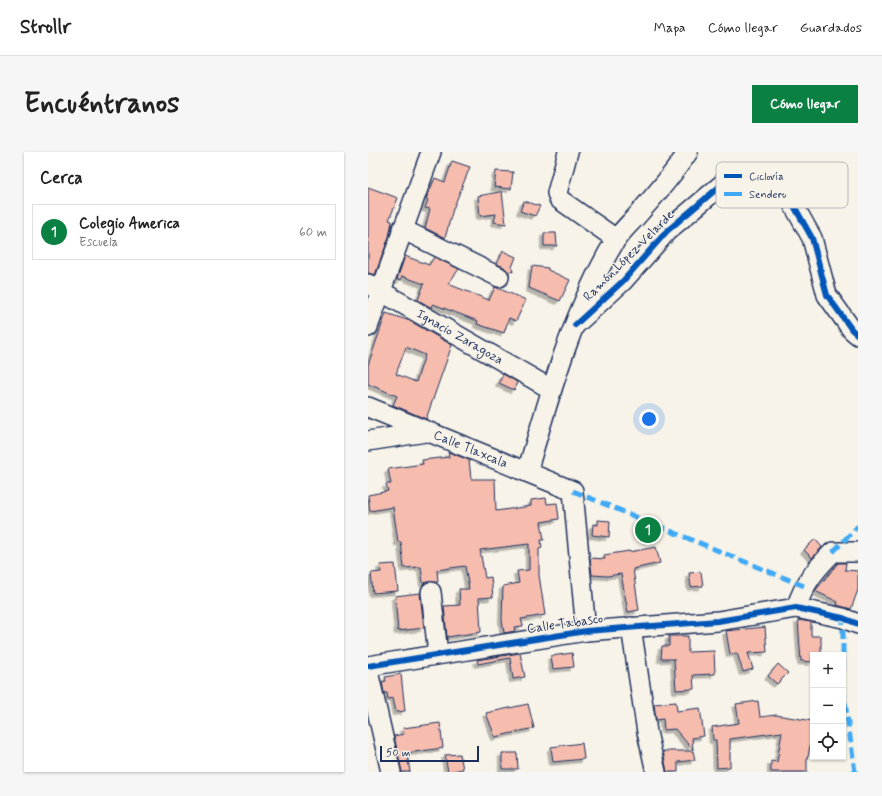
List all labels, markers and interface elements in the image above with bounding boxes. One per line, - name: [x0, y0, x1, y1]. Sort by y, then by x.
- text: Strollr: [20, 15, 71, 40]
- text: Mapa: [654, 19, 686, 37]
- text: Cómo llegar: [708, 19, 778, 37]
- text: Guardados: [800, 19, 862, 37]
- button: Cómo llegar: [752, 85, 858, 123]
- text: Encuéntranos: [24, 86, 180, 123]
- legend: [716, 162, 848, 208]
- text: Cerca: [40, 167, 83, 189]
- text: Ciclovía: [749, 170, 784, 184]
- text: Sendero: [749, 188, 786, 202]
- street label: Ramón López Velarde: [580, 207, 678, 305]
- text: Colegio America: [79, 214, 180, 234]
- text: 1: [51, 224, 57, 241]
- text: 60 m: [299, 224, 327, 241]
- text: Escuela: [79, 234, 118, 251]
- street label: Ignacio Zaragoza: [414, 305, 506, 368]
- your location: [639, 409, 659, 429]
- street label: Calle Tlaxcala: [431, 426, 510, 472]
- pin: 1: [635, 515, 661, 545]
- street label: Calle Tabasco: [526, 610, 604, 638]
- map controls: [810, 652, 846, 760]
- button: +: [810, 652, 846, 688]
- button: −: [810, 688, 846, 724]
- button: locate: [810, 724, 846, 760]
- scale bar: [380, 744, 479, 763]
- text: 50 m: [386, 746, 411, 760]

